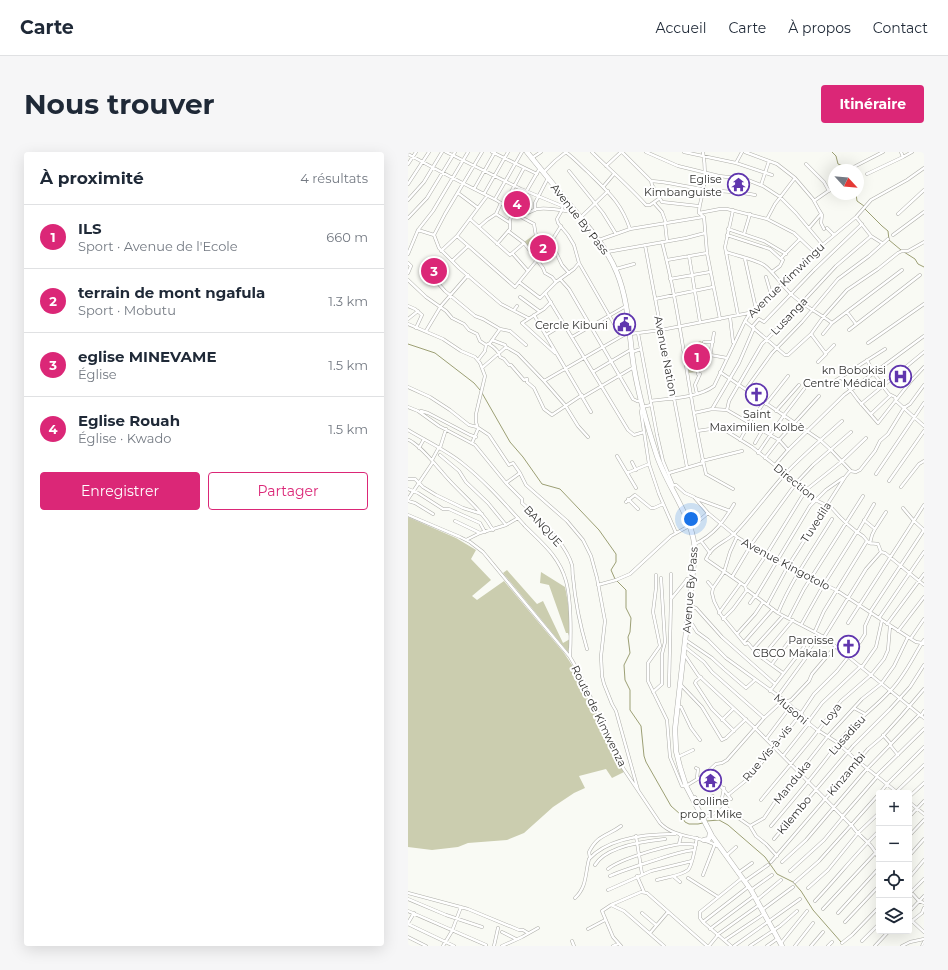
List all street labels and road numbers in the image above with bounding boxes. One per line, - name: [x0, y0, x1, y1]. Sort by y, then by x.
- street label: Avenue By Pass: [548, 181, 613, 258]
- street label: Avenue Kimwingu: [745, 240, 827, 320]
- street label: Lusanga: [768, 294, 810, 338]
- street label: Avenue Nation: [651, 315, 681, 397]
- street label: Direction: [771, 461, 819, 503]
- street label: Tuvedila: [798, 499, 834, 545]
- street label: BANQUE: [521, 503, 565, 549]
- street label: Avenue Kingotolo: [739, 535, 833, 593]
- street label: Avenue By Pass: [679, 546, 701, 634]
- street label: Route de Kimwenza: [568, 663, 630, 769]
- street label: Musoni: [771, 691, 811, 727]
- street label: Loya: [818, 700, 844, 728]
- street label: Lusadisu: [825, 712, 869, 758]
- street label: Rue Vis-à-vis: [739, 721, 795, 784]
- street label: Kinzambi: [824, 749, 868, 799]
- street label: Manduka: [770, 757, 814, 807]
- street label: Kilembo: [774, 793, 814, 837]

